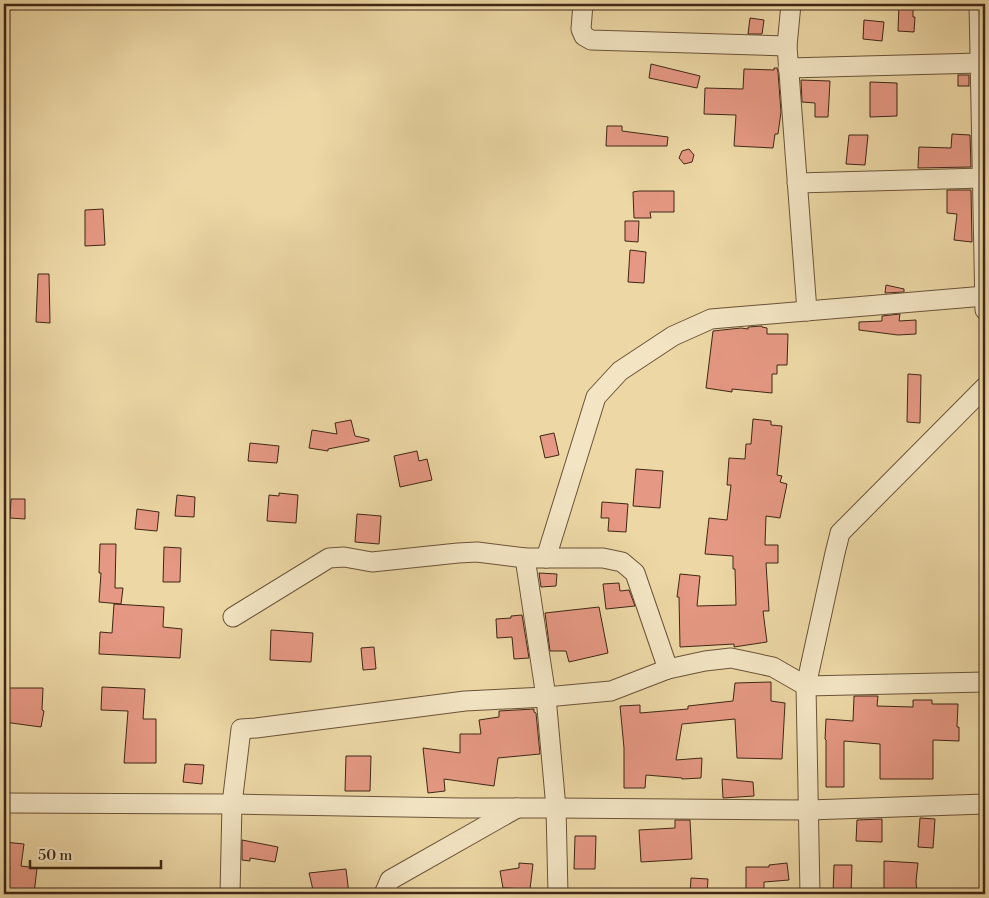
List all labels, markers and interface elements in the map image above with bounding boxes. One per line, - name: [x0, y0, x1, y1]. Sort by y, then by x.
- scale bar: [30, 838, 161, 870]
- text: 50 m: [38, 846, 72, 865]

